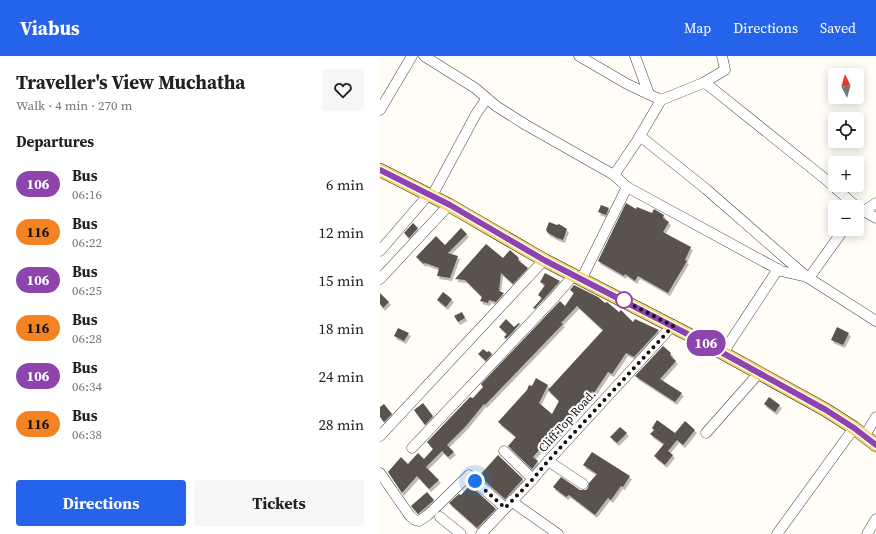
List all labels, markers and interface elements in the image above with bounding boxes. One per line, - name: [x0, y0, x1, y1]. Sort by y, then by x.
- text: Viabus: [20, 15, 80, 41]
- text: Map: [684, 18, 711, 38]
- text: Directions: [733, 18, 798, 38]
- text: Saved: [820, 18, 856, 38]
- north arrow: [828, 68, 864, 104]
- map controls: [828, 68, 864, 236]
- text: Traveller's View Muchatha: [16, 69, 245, 95]
- button: heart: [322, 69, 364, 111]
- text: Walk · 4 min · 270 m: [16, 97, 132, 114]
- button: locate: [828, 112, 864, 148]
- text: Departures: [16, 131, 94, 152]
- button: +: [828, 156, 864, 192]
- text: Bus: [72, 165, 98, 186]
- text: 106: [27, 174, 49, 194]
- text: 6 min: [326, 174, 364, 195]
- text: 06:16: [72, 186, 102, 203]
- button: −: [828, 200, 864, 236]
- text: Bus: [72, 213, 98, 234]
- text: 116: [27, 222, 49, 242]
- text: 12 min: [318, 222, 364, 243]
- text: 06:22: [72, 234, 102, 251]
- text: Bus: [72, 261, 98, 282]
- text: 106: [27, 270, 49, 290]
- text: 15 min: [318, 270, 364, 291]
- text: 06:25: [72, 282, 102, 299]
- unlabelled marker: [615, 291, 633, 309]
- text: Bus: [72, 309, 98, 330]
- text: 116: [27, 318, 49, 338]
- text: 18 min: [318, 318, 364, 339]
- text: 06:28: [72, 330, 102, 347]
- line badge: 106: [683, 330, 729, 356]
- text: 106: [695, 333, 717, 353]
- text: Bus: [72, 357, 98, 378]
- text: 106: [27, 366, 49, 386]
- text: 24 min: [318, 366, 364, 387]
- text: 06:34: [72, 378, 102, 395]
- street label: Cliff Top Road.: [535, 386, 599, 456]
- text: Bus: [72, 405, 98, 426]
- text: 116: [27, 414, 49, 434]
- text: 28 min: [318, 414, 364, 435]
- text: 06:38: [72, 426, 102, 443]
- your location: [465, 471, 485, 491]
- button: Directions: [16, 480, 186, 526]
- button: Tickets: [194, 480, 364, 526]

